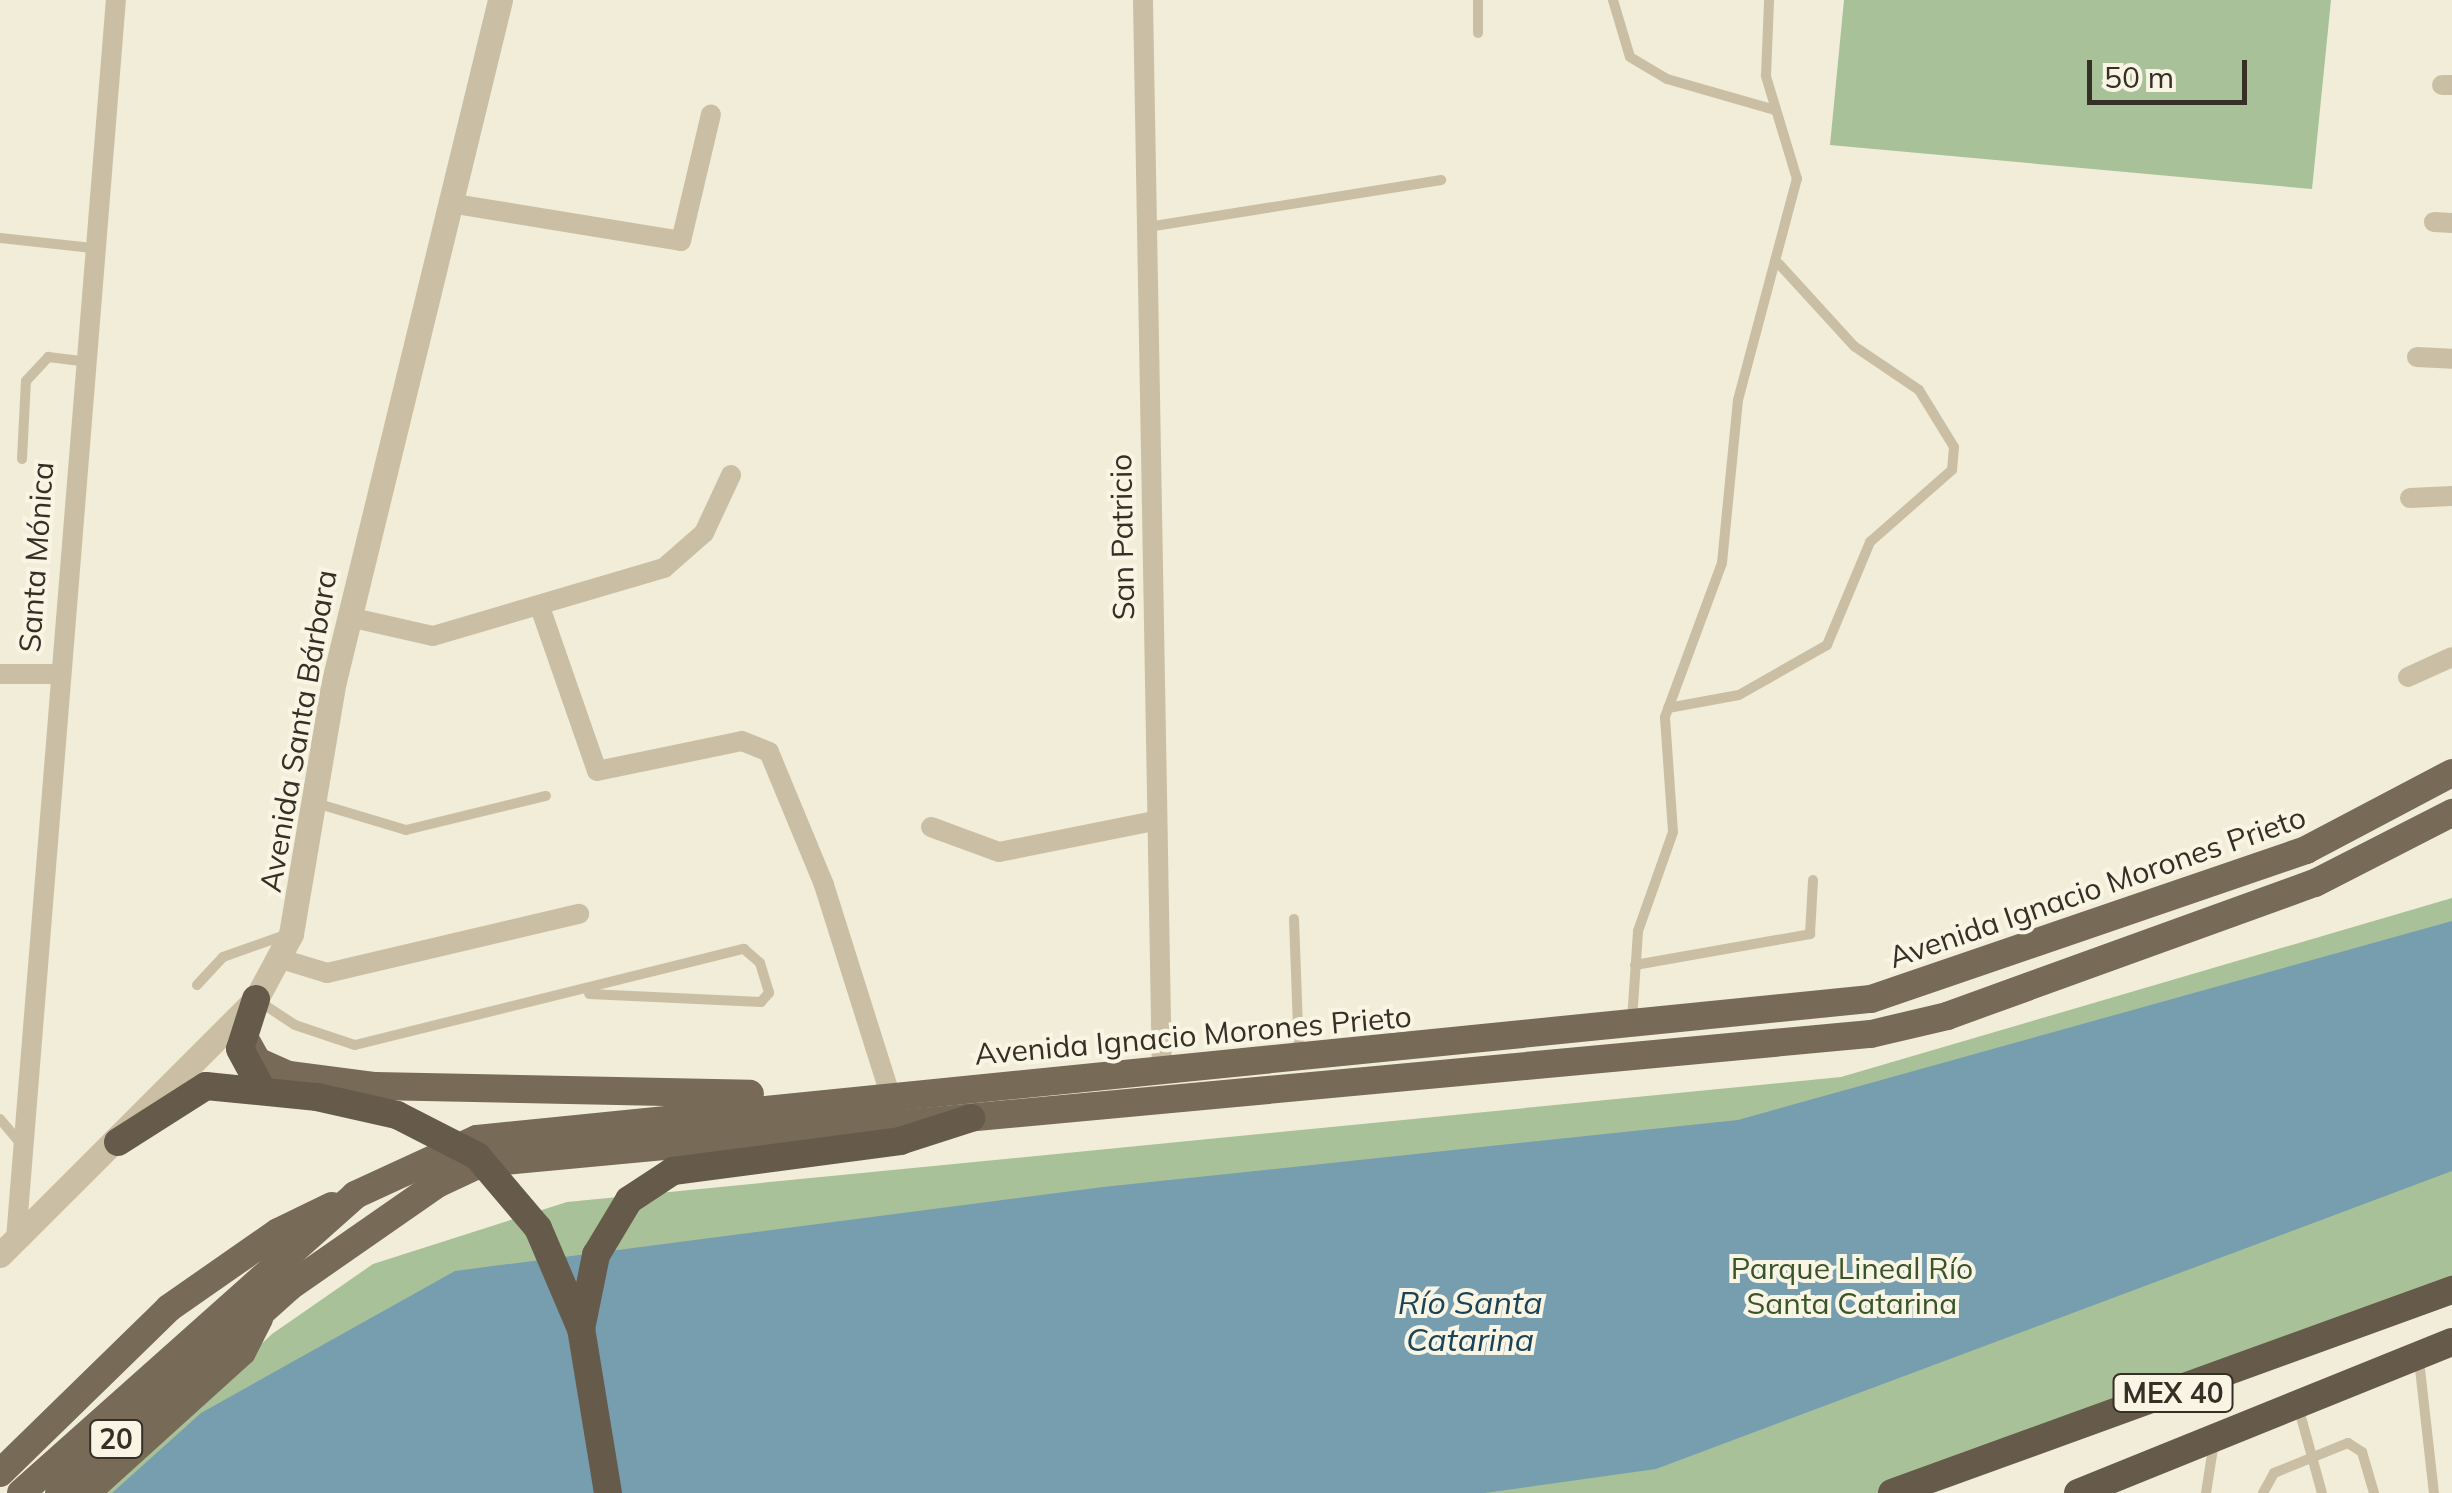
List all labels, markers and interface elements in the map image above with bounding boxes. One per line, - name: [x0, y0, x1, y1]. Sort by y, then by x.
- scale bar: [2092, 40, 2252, 102]
- text: 50 m: [2104, 58, 2174, 96]
- street label: San Patricio: [1103, 453, 1141, 621]
- street label: Santa Mónica: [11, 461, 61, 653]
- street label: Avenida Santa Bárbara: [252, 567, 344, 895]
- street label: Avenida Ignacio Morones Prieto: [1884, 799, 2310, 975]
- street label: Avenida Ignacio Morones Prieto: [973, 998, 1413, 1072]
- park label: Parque Lineal Río Santa Catarina: [1731, 1250, 1973, 1320]
- water label: Río Santa Catarina: [1398, 1284, 1542, 1359]
- road number: MEX 40: [2110, 1370, 2236, 1416]
- road number: 20: [88, 1416, 144, 1462]

